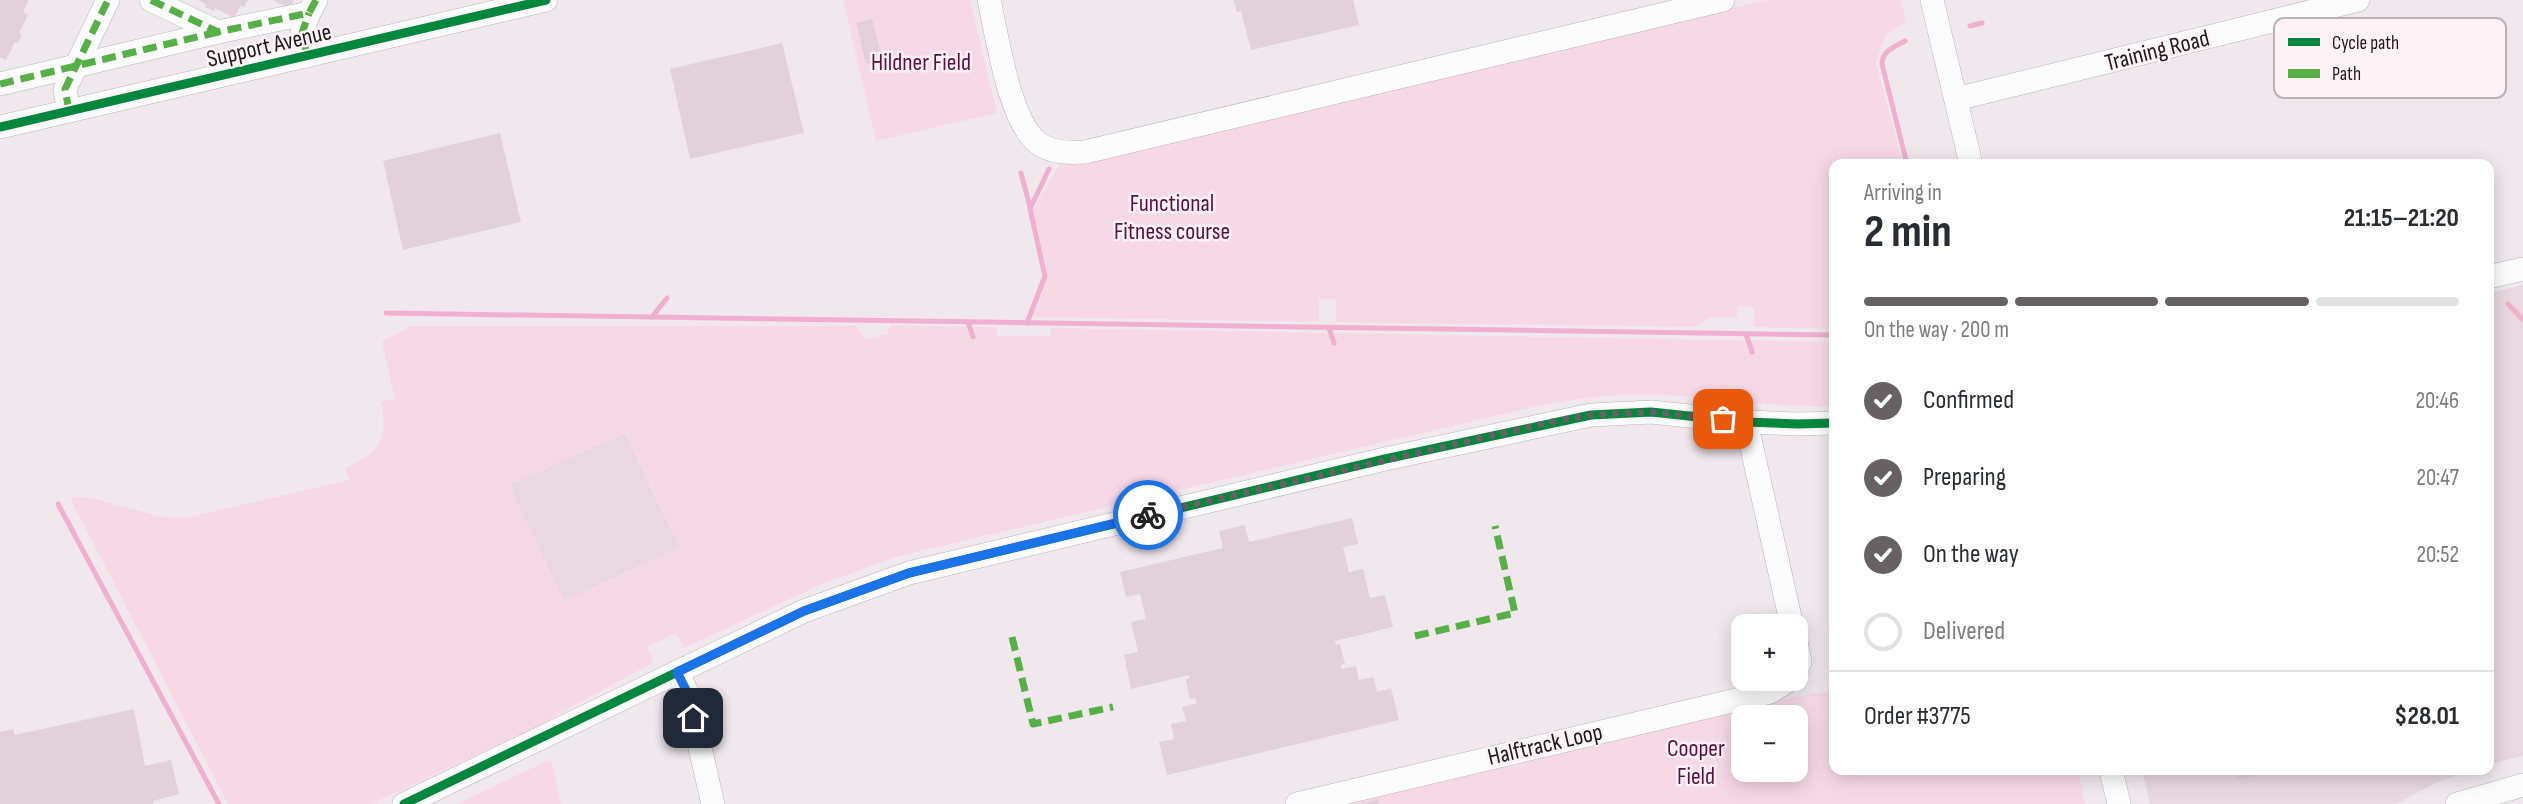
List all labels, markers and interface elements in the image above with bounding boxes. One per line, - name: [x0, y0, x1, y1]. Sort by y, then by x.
- street label: Support Avenue: [204, 17, 334, 74]
- legend: [2274, 18, 2506, 98]
- street label: Training Road: [2102, 24, 2212, 77]
- text: Cycle path: [2332, 32, 2399, 55]
- park label: Hildner Field: [871, 48, 971, 77]
- text: Path: [2332, 63, 2361, 86]
- text: Arriving in: [1864, 179, 1942, 207]
- park label: Functional Fitness course: [1114, 189, 1230, 246]
- text: 21:15–21:20: [2344, 203, 2459, 234]
- text: 2 min: [1864, 205, 1952, 260]
- text: On the way · 200 m: [1864, 316, 2009, 344]
- icon: check: [1864, 382, 1902, 420]
- text: Confirmed: [1923, 385, 2014, 416]
- text: 20:46: [2416, 387, 2459, 415]
- pin: [1693, 389, 1753, 449]
- icon: bag: [1704, 400, 1742, 438]
- icon: check: [1864, 459, 1902, 497]
- text: Preparing: [1923, 462, 2006, 493]
- text: 20:47: [2417, 464, 2459, 492]
- courier: [1113, 480, 1183, 550]
- icon: bike: [1129, 496, 1167, 534]
- icon: check: [1864, 536, 1902, 574]
- text: On the way: [1923, 539, 2019, 570]
- text: 20:52: [2416, 541, 2459, 569]
- map controls: [1731, 614, 1808, 782]
- button: +: [1731, 614, 1808, 691]
- text: Delivered: [1923, 616, 2005, 647]
- pin: [663, 688, 723, 748]
- icon: home: [674, 699, 712, 737]
- text: Order #3775: [1864, 701, 1971, 732]
- text: $28.01: [2394, 701, 2459, 732]
- button: −: [1731, 705, 1808, 782]
- street label: Halftrack Loop: [1485, 717, 1605, 772]
- park label: Cooper Field: [1667, 734, 1725, 791]

